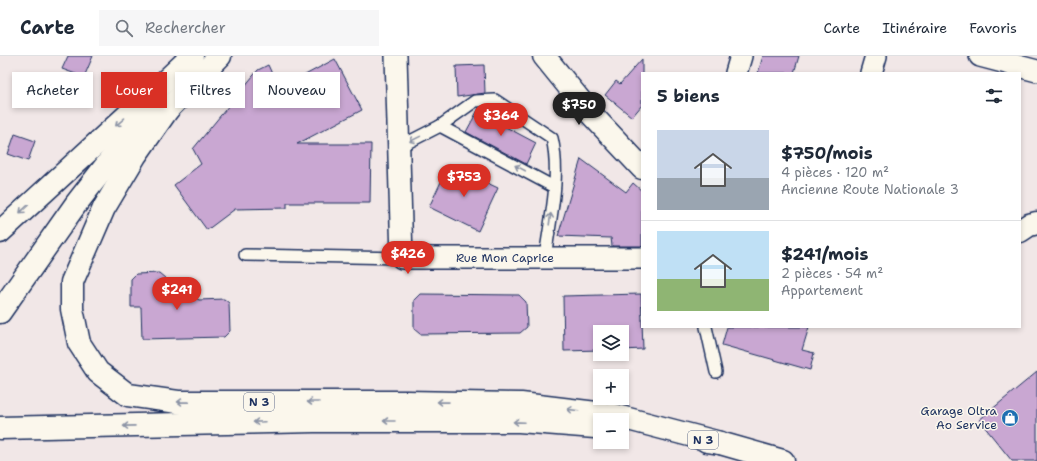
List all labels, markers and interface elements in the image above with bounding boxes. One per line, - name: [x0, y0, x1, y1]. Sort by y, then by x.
- search box: [99, 10, 379, 46]
- text: Carte: [20, 15, 75, 40]
- icon: search: [113, 17, 135, 39]
- text: Rechercher: [145, 18, 226, 38]
- text: Carte: [823, 19, 860, 37]
- text: Itinéraire: [882, 19, 947, 37]
- text: Favoris: [969, 19, 1017, 37]
- chip: Acheter: [12, 72, 93, 108]
- chip: Louer: [101, 72, 167, 108]
- chip: Filtres: [175, 72, 245, 108]
- chip: Nouveau: [253, 72, 340, 108]
- text: 5 biens: [657, 85, 720, 107]
- icon: filters: [983, 85, 1005, 107]
- pin: $750: [555, 92, 603, 126]
- text: $750: [562, 96, 596, 113]
- pin: $364: [477, 103, 525, 137]
- text: $364: [483, 107, 519, 124]
- one-way arrow: [114, 117, 125, 126]
- one-way arrow: [409, 136, 421, 143]
- text: $750/mois: [781, 142, 873, 164]
- icon: home: [689, 146, 737, 194]
- pin: $753: [440, 164, 488, 198]
- one-way arrow: [514, 164, 526, 172]
- text: 4 pièces · 120 m²: [781, 164, 889, 181]
- text: $753: [447, 168, 481, 185]
- text: Ancienne Route Nationale 3: [781, 181, 959, 198]
- one-way arrow: [18, 205, 29, 214]
- one-way arrow: [546, 213, 554, 226]
- pin: $426: [384, 241, 432, 275]
- text: $241/mois: [781, 243, 868, 265]
- text: $426: [390, 245, 426, 262]
- icon: home: [689, 247, 737, 295]
- street label: Rue Mon Caprice: [456, 250, 554, 266]
- text: 2 pièces · 54 m²: [781, 265, 883, 282]
- pin: $241: [153, 277, 201, 311]
- text: $241: [161, 281, 193, 298]
- text: Appartement: [781, 282, 863, 299]
- map controls: [593, 325, 629, 449]
- button: layers: [593, 325, 629, 361]
- button: +: [593, 369, 629, 405]
- road number: N 3: [244, 393, 274, 411]
- one-way arrow: [177, 398, 190, 406]
- one-way arrow: [307, 398, 320, 406]
- one-way arrow: [437, 398, 450, 406]
- place label: Garage Oltra Ao Service: [921, 403, 998, 433]
- one-way arrow: [567, 406, 580, 414]
- shop icon: Garage Oltra Ao Service: [1000, 408, 1020, 428]
- button: −: [593, 413, 629, 449]
- one-way arrow: [383, 417, 396, 425]
- one-way arrow: [513, 418, 526, 425]
- one-way arrow: [253, 419, 266, 426]
- one-way arrow: [123, 422, 136, 429]
- road number: N 3: [688, 431, 718, 449]

